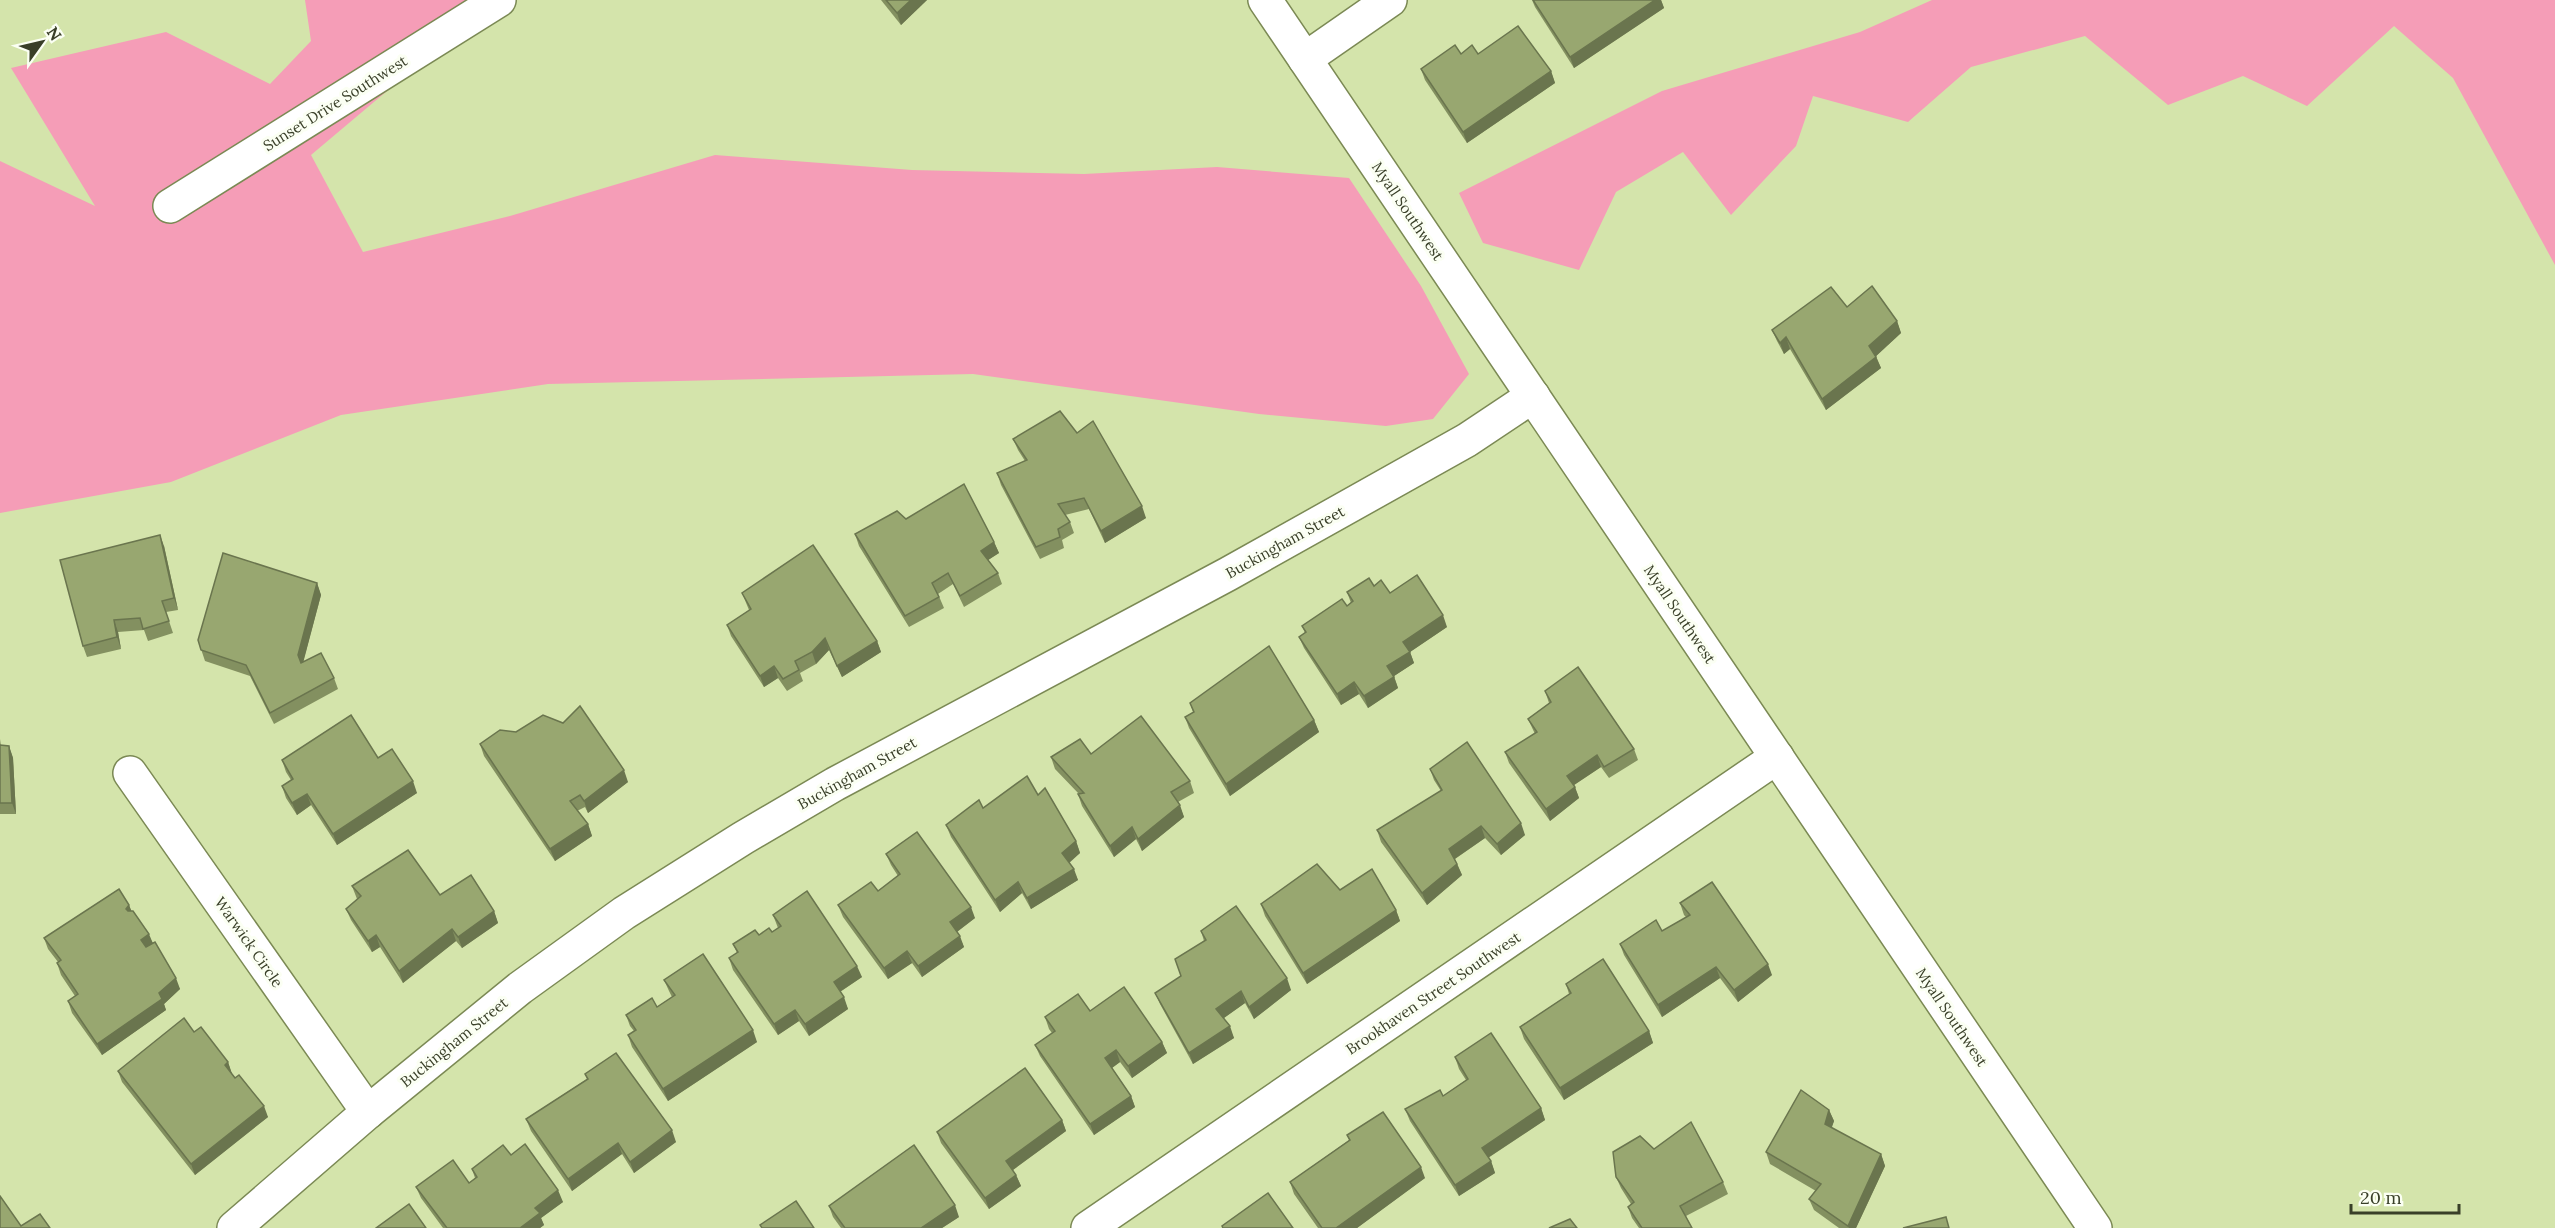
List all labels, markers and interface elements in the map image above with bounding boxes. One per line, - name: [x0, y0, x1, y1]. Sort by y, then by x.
- north arrow: [12, 12, 72, 72]
- text: N: [43, 23, 66, 44]
- street label: Sunset Drive Southwest: [259, 51, 411, 155]
- street label: Myall Southwest: [1368, 158, 1448, 264]
- street label: Buckingham Street: [1222, 501, 1348, 582]
- street label: Myall Southwest: [1640, 561, 1720, 667]
- street label: Buckingham Street: [794, 732, 920, 813]
- street label: Warwick Circle: [211, 893, 287, 991]
- street label: Brookhaven Street Southwest: [1342, 927, 1524, 1059]
- street label: Myall Southwest: [1912, 964, 1992, 1070]
- street label: Buckingham Street: [396, 993, 512, 1091]
- scale bar: [2351, 1177, 2459, 1215]
- text: 20 m: [2360, 1186, 2402, 1209]

